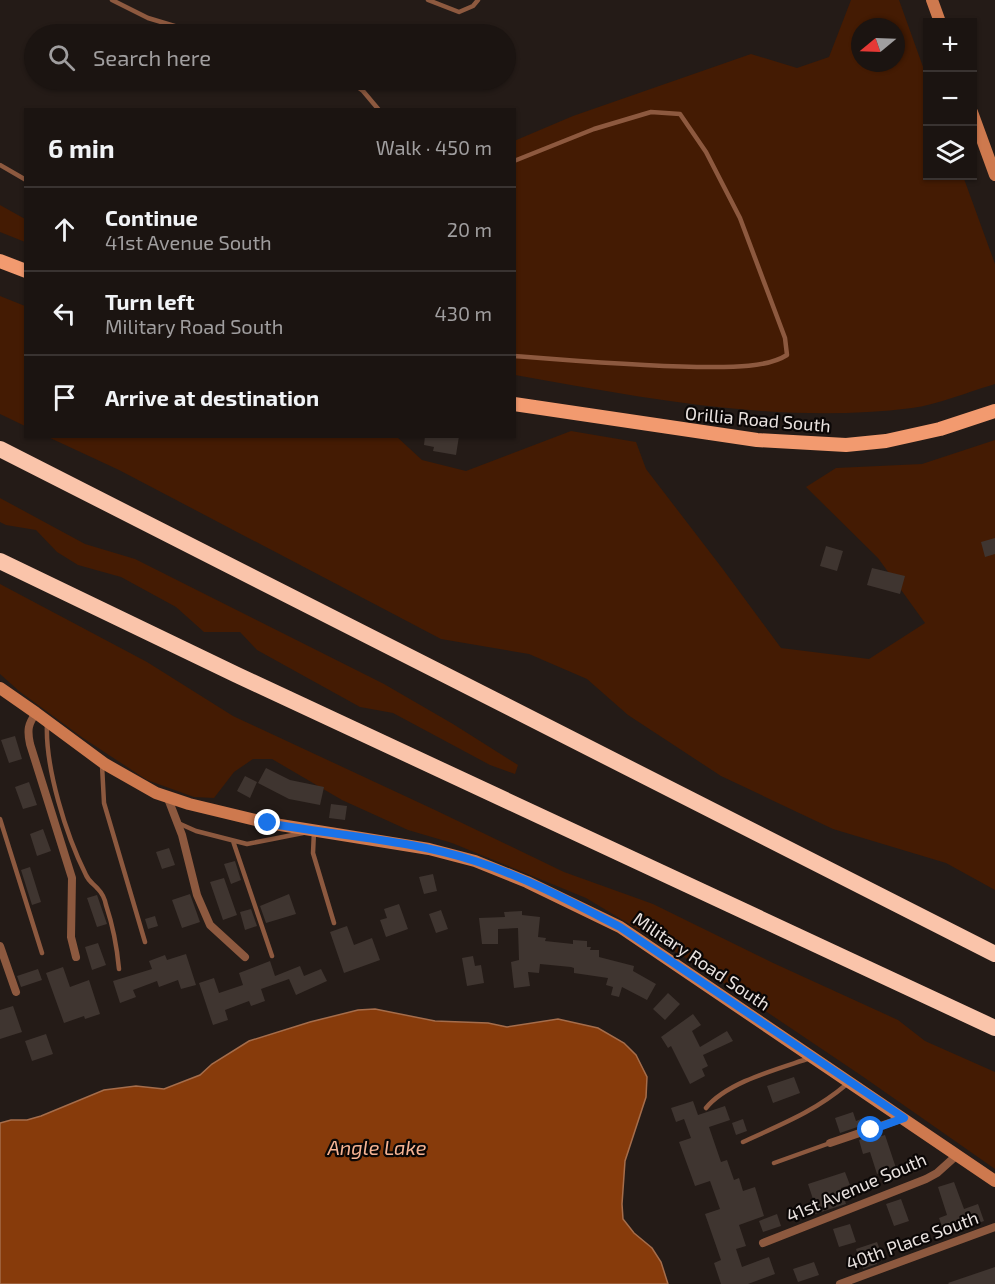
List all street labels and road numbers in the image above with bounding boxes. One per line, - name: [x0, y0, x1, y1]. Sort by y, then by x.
- street label: Orillia Road South: [684, 402, 832, 436]
- street label: Military Road South: [629, 907, 775, 1015]
- street label: 41st Avenue South: [783, 1148, 929, 1226]
- street label: 40th Place South: [843, 1206, 981, 1274]

